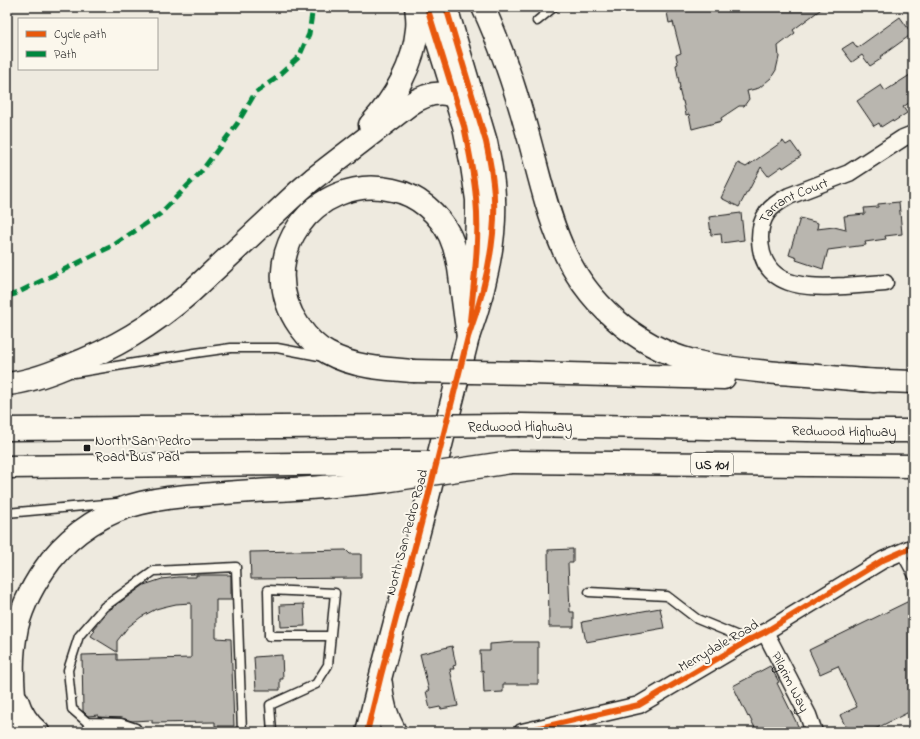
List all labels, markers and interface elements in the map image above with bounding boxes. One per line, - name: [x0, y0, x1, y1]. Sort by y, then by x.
- legend: [18, 18, 158, 70]
- text: Cycle path: [54, 26, 106, 45]
- text: Path: [54, 46, 77, 64]
- street label: Tarrant Court: [754, 173, 832, 227]
- street label: Redwood Highway: [468, 417, 572, 439]
- street label: Redwood Highway: [791, 421, 896, 444]
- place label: North San Pedro Road Bus Pad: [95, 431, 191, 468]
- marker: North San Pedro Road Bus Pad: [82, 443, 92, 453]
- road number: US 101: [691, 453, 733, 475]
- street label: North San Pedro Road: [381, 467, 434, 598]
- street label: Merrydale Road: [675, 615, 763, 679]
- street label: Pilgrim Way: [765, 648, 814, 717]

